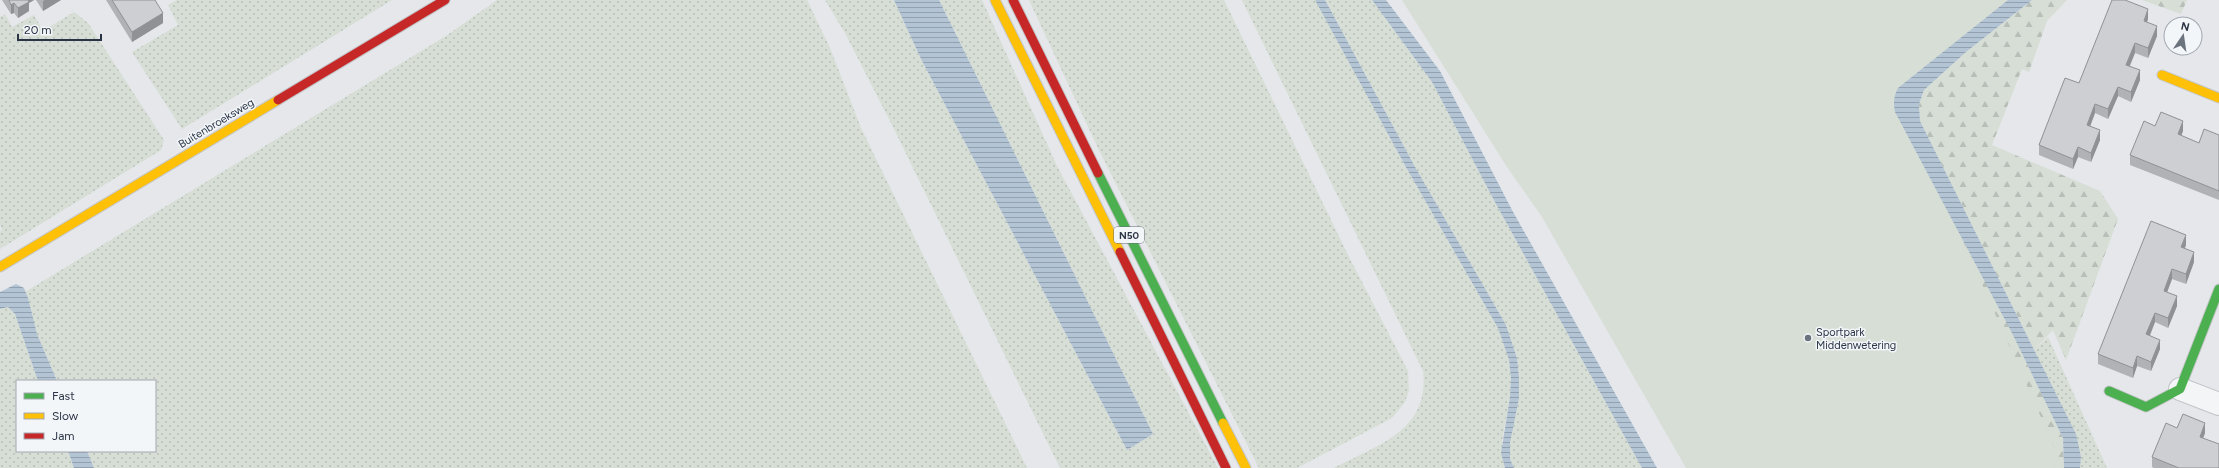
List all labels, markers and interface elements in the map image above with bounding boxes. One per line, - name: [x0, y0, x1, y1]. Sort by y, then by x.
- scale bar: [18, 16, 101, 42]
- north arrow: [2163, 16, 2203, 56]
- text: N: [2180, 19, 2191, 34]
- text: 20 m: [24, 23, 52, 37]
- street label: Buitenbroeksweg: [176, 96, 256, 151]
- road number: N50: [1114, 227, 1144, 243]
- place label: Sportpark Middenwetering: [1816, 326, 1896, 352]
- marker: Sportpark Middenwetering: [1803, 333, 1813, 343]
- legend: [16, 380, 156, 452]
- text: Fast: [52, 389, 75, 403]
- text: Slow: [52, 409, 79, 423]
- text: Jam: [52, 429, 75, 443]

